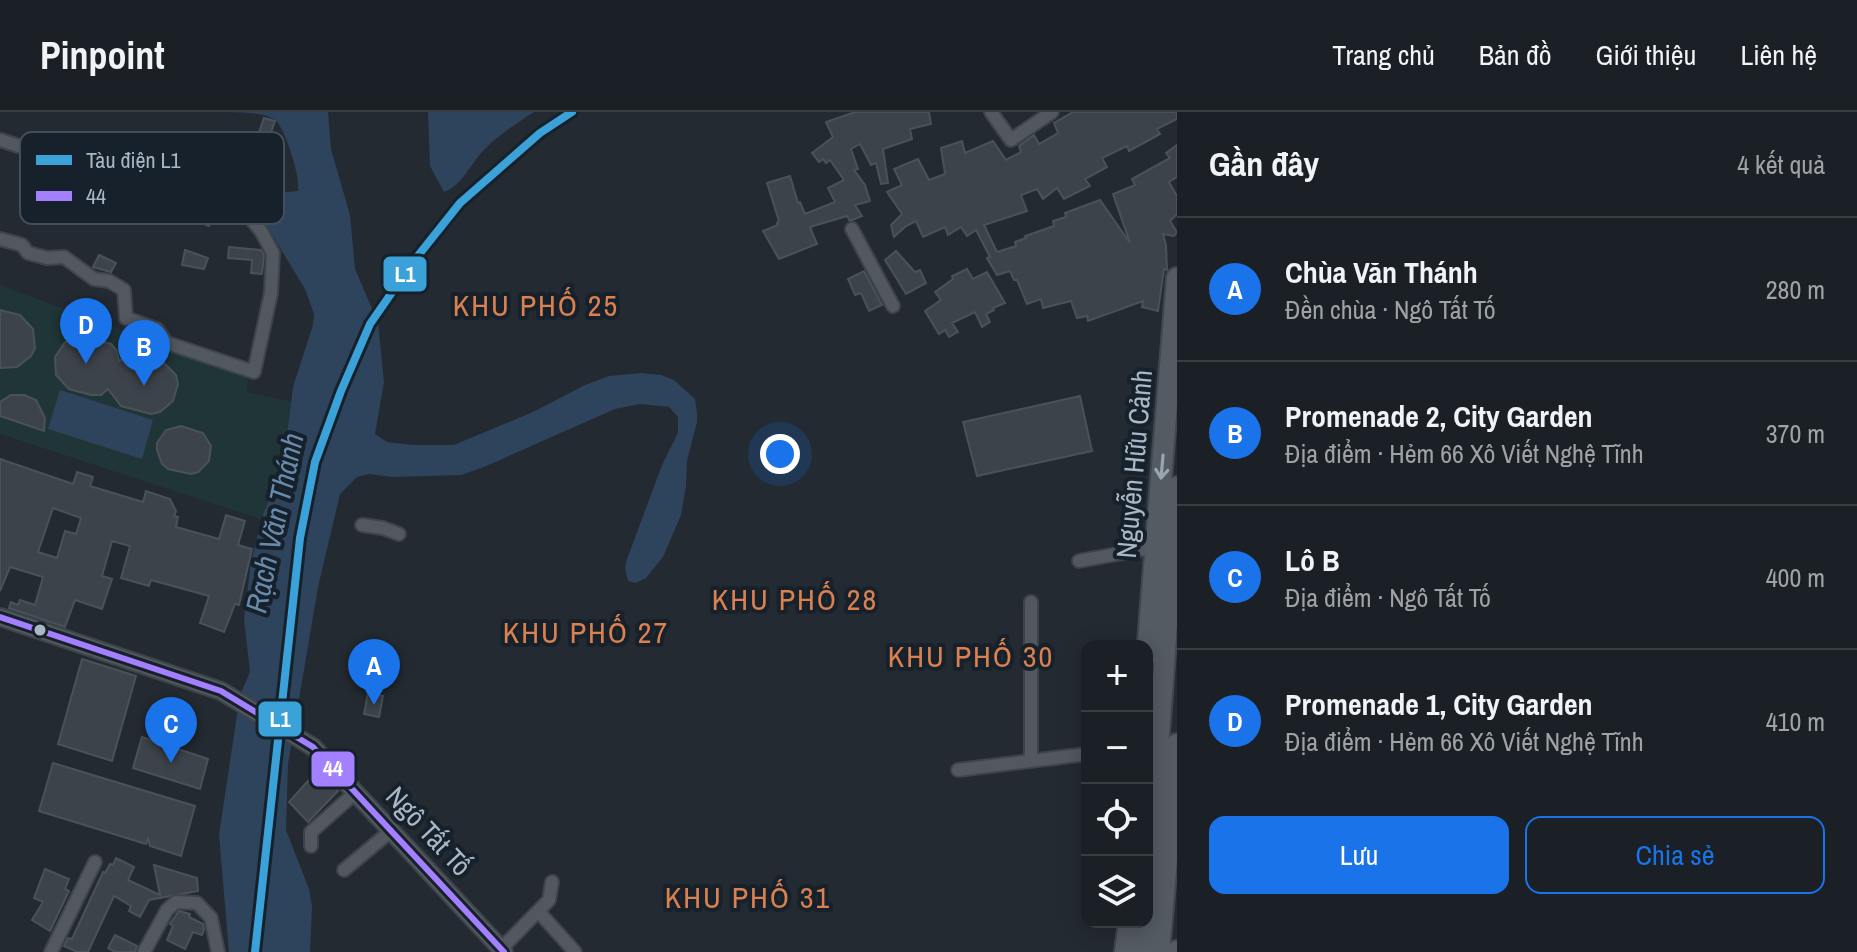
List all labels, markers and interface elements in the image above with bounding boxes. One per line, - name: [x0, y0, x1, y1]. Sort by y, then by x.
- text: Pinpoint: [40, 30, 165, 81]
- text: Trang chủ: [1332, 36, 1435, 74]
- text: Bản đồ: [1479, 36, 1552, 74]
- text: Giới thiệu: [1596, 36, 1696, 74]
- text: Liên hệ: [1740, 36, 1817, 74]
- legend: [20, 132, 284, 224]
- text: Gần đây: [1209, 141, 1319, 187]
- text: Tàu điện L1: [86, 145, 181, 175]
- text: 4 kết quả: [1737, 147, 1825, 182]
- text: 44: [86, 181, 106, 211]
- text: Chùa Văn Thánh: [1285, 252, 1478, 292]
- line badge: L1: [382, 255, 428, 293]
- text: L1: [394, 259, 416, 289]
- text: A: [1227, 272, 1243, 307]
- text: 280 m: [1766, 272, 1825, 307]
- district label: KHU PHỐ 25: [453, 285, 619, 325]
- text: Đền chùa · Ngô Tất Tố: [1285, 292, 1496, 327]
- pin: D: [60, 298, 112, 364]
- pin: B: [118, 320, 170, 386]
- street label: Nguyễn Hữu Cảnh: [1107, 368, 1161, 560]
- text: Promenade 2, City Garden: [1285, 396, 1593, 436]
- text: B: [1227, 416, 1243, 451]
- text: 370 m: [1766, 416, 1825, 451]
- water label: Rạch Văn Thánh: [235, 429, 313, 616]
- your location: [760, 434, 800, 474]
- text: Địa điểm · Hẻm 66 Xô Viết Nghệ Tĩnh: [1285, 436, 1644, 471]
- one-way arrow: [1154, 453, 1169, 480]
- text: Lô B: [1285, 540, 1340, 580]
- text: C: [1227, 560, 1243, 595]
- text: 400 m: [1766, 560, 1825, 595]
- district label: KHU PHỐ 28: [712, 579, 878, 619]
- text: Địa điểm · Ngô Tất Tố: [1285, 580, 1491, 615]
- district label: KHU PHỐ 27: [503, 612, 669, 652]
- unlabelled marker: [32, 622, 48, 638]
- district label: KHU PHỐ 30: [888, 636, 1054, 676]
- pin: A: [348, 639, 400, 705]
- map controls: [1081, 640, 1153, 928]
- button: +: [1081, 640, 1153, 712]
- text: Promenade 1, City Garden: [1285, 684, 1593, 724]
- pin: C: [145, 697, 197, 763]
- line badge: L1: [257, 700, 303, 738]
- text: L1: [269, 704, 291, 734]
- text: D: [1227, 704, 1243, 739]
- text: 410 m: [1766, 704, 1825, 739]
- button: −: [1081, 712, 1153, 784]
- text: Địa điểm · Hẻm 66 Xô Viết Nghệ Tĩnh: [1285, 724, 1644, 759]
- line badge: 44: [310, 750, 356, 788]
- text: 44: [323, 753, 343, 783]
- street label: Ngô Tất Tố: [378, 778, 480, 884]
- button: locate: [1081, 784, 1153, 856]
- button: Lưu: [1209, 816, 1509, 894]
- button: Chia sẻ: [1525, 816, 1825, 894]
- button: layers: [1081, 856, 1153, 928]
- district label: KHU PHỐ 31: [665, 877, 831, 917]

